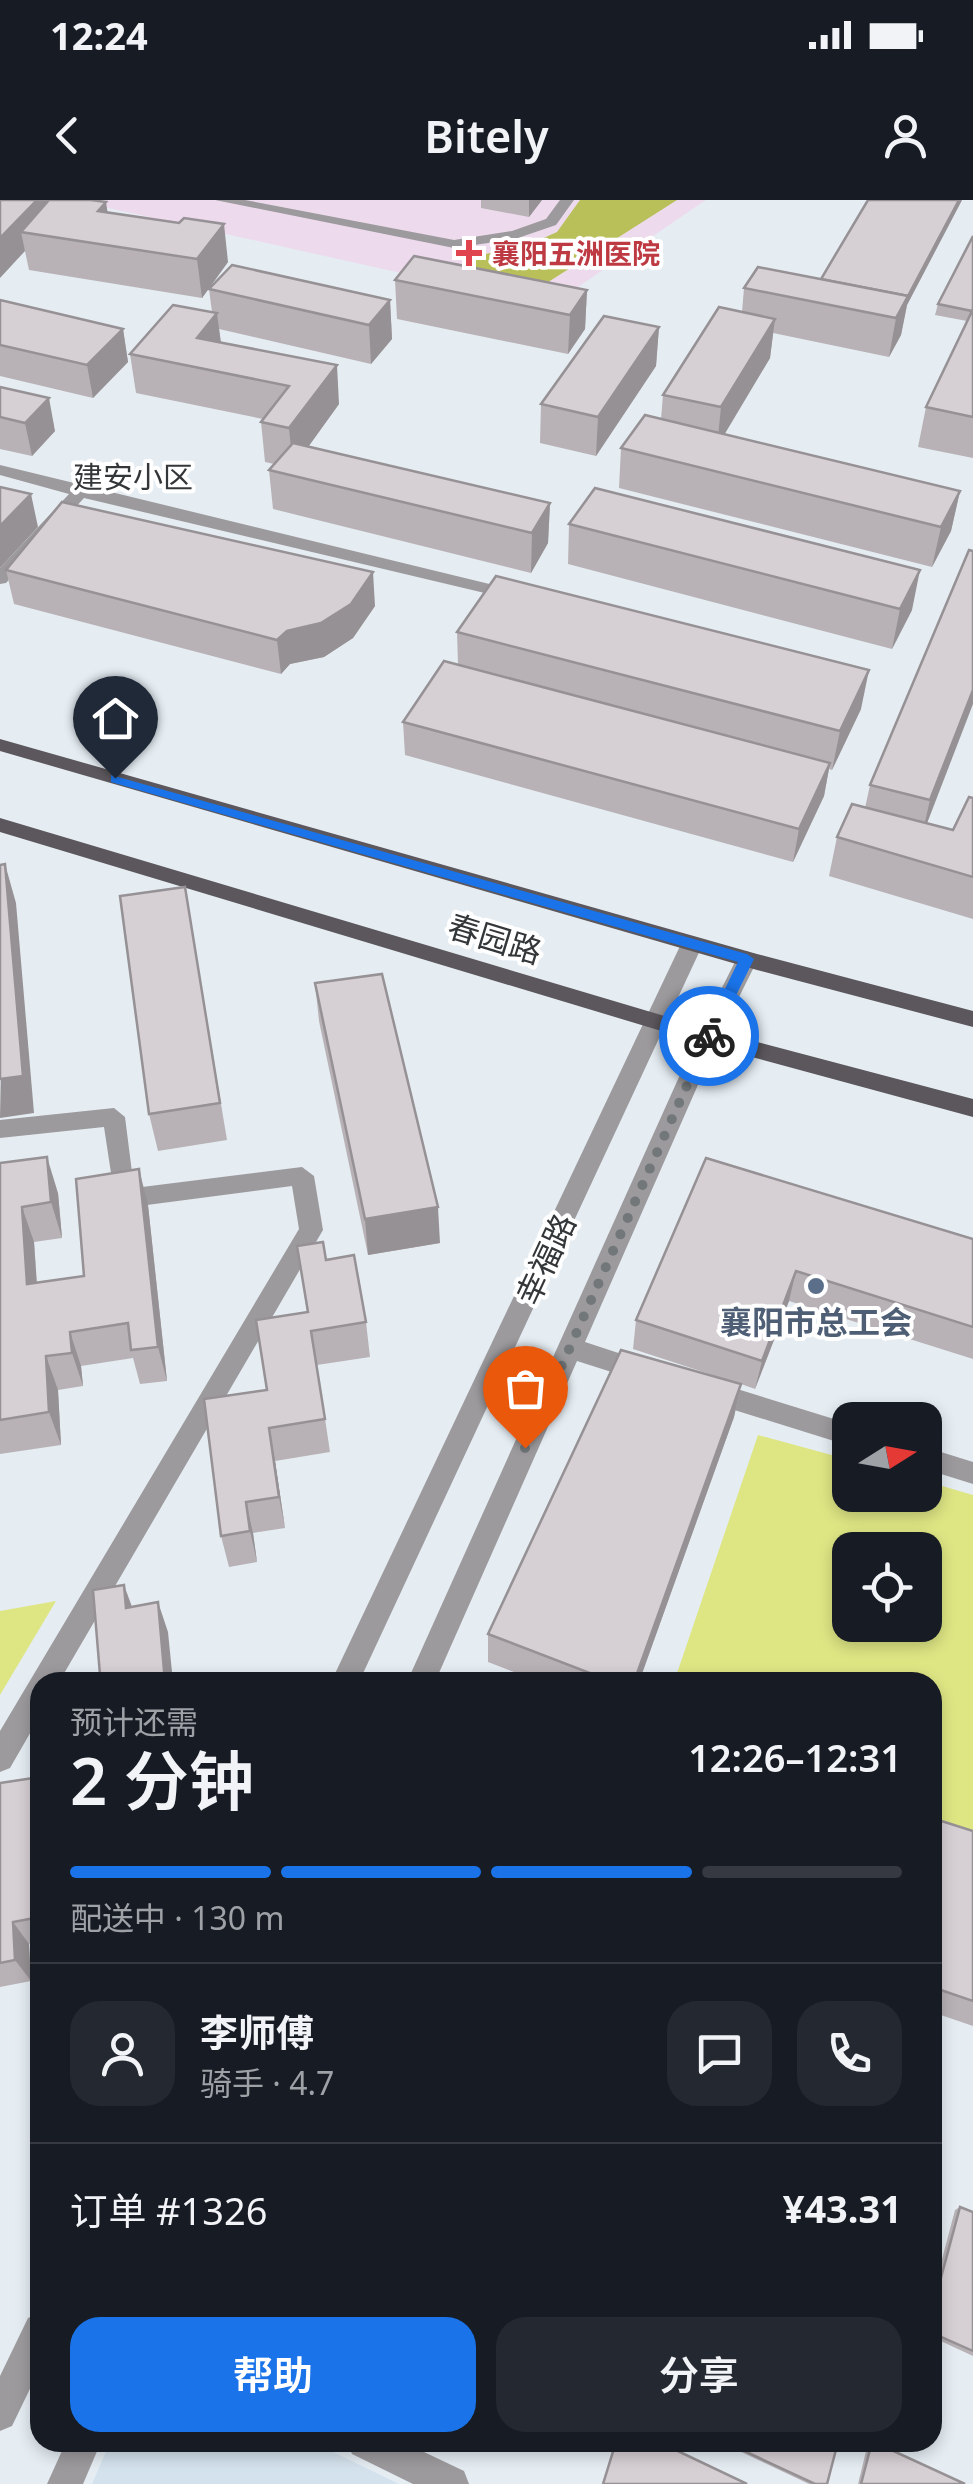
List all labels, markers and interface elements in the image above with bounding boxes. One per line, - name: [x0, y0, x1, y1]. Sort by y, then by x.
- text: 12:24: [50, 9, 148, 61]
- text: Bitely: [424, 105, 549, 166]
- icon: back: [40, 108, 95, 163]
- icon: person: [878, 108, 933, 163]
- place label: 襄阳五洲医院: [492, 234, 660, 272]
- marker: 襄阳五洲医院: [456, 240, 482, 266]
- district label: 建安小区: [73, 456, 193, 497]
- pin: [73, 676, 158, 779]
- icon: home: [88, 691, 143, 746]
- street label: 春园路: [443, 903, 547, 973]
- courier: [659, 986, 759, 1086]
- icon: bike: [682, 1009, 737, 1064]
- street label: 幸福路: [505, 1206, 585, 1312]
- marker: 襄阳市总工会: [805, 1275, 827, 1297]
- place label: 襄阳市总工会: [720, 1300, 912, 1343]
- pin: [483, 1346, 568, 1449]
- icon: bag: [498, 1361, 553, 1416]
- north arrow: [832, 1402, 942, 1512]
- map controls: [832, 1402, 942, 1642]
- button: locate: [832, 1532, 942, 1642]
- text: 预计还需: [70, 1700, 198, 1743]
- text: 12:26–12:31: [688, 1731, 902, 1783]
- text: 2 分钟: [70, 1736, 254, 1824]
- text: 配送中 · 130 m: [70, 1896, 284, 1939]
- button: person: [70, 2001, 175, 2106]
- button: chat: [667, 2001, 772, 2106]
- button: phone: [797, 2001, 902, 2106]
- text: 李师傅: [200, 2006, 314, 2058]
- text: 骑手 · 4.7: [200, 2061, 334, 2104]
- text: ¥43.31: [783, 2182, 902, 2234]
- text: 订单 #1326: [70, 2184, 267, 2236]
- button: 帮助: [70, 2317, 476, 2432]
- button: 分享: [496, 2317, 902, 2432]

